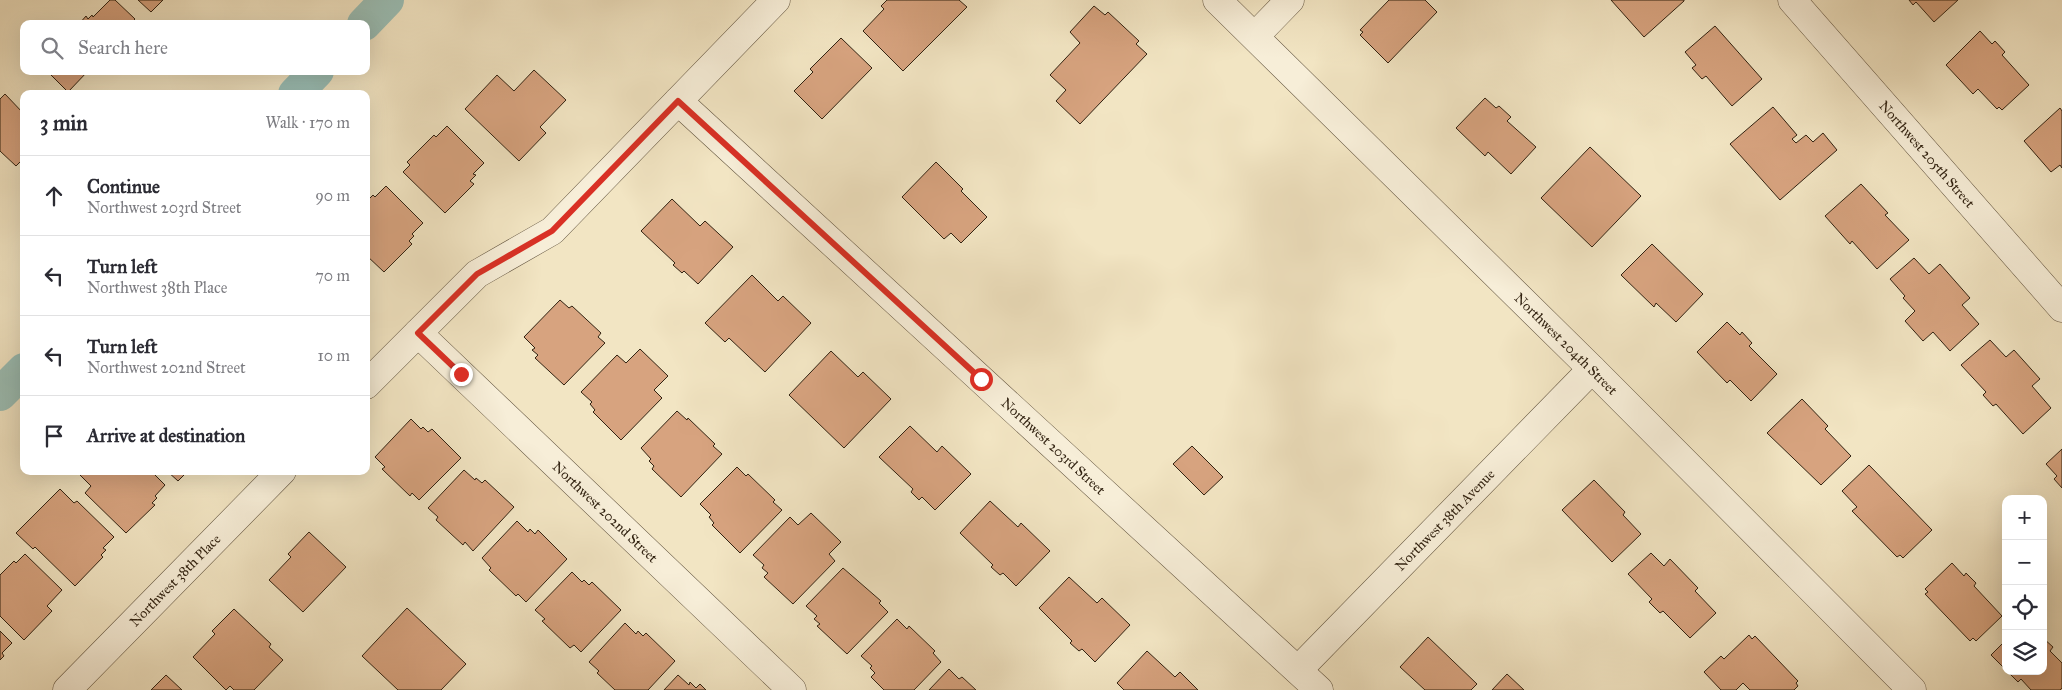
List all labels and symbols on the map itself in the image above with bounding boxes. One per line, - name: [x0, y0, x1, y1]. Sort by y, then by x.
- street label: Northwest 205th Street: [1875, 97, 1978, 212]
- street label: Northwest 204th Street: [1511, 290, 1621, 399]
- route end: [450, 363, 473, 386]
- route start: [970, 368, 993, 391]
- street label: Northwest 203rd Street: [998, 394, 1109, 499]
- street label: Northwest 202nd Street: [549, 458, 661, 566]
- street label: Northwest 38th Avenue: [1392, 466, 1499, 575]
- street label: Northwest 38th Place: [126, 531, 224, 630]

